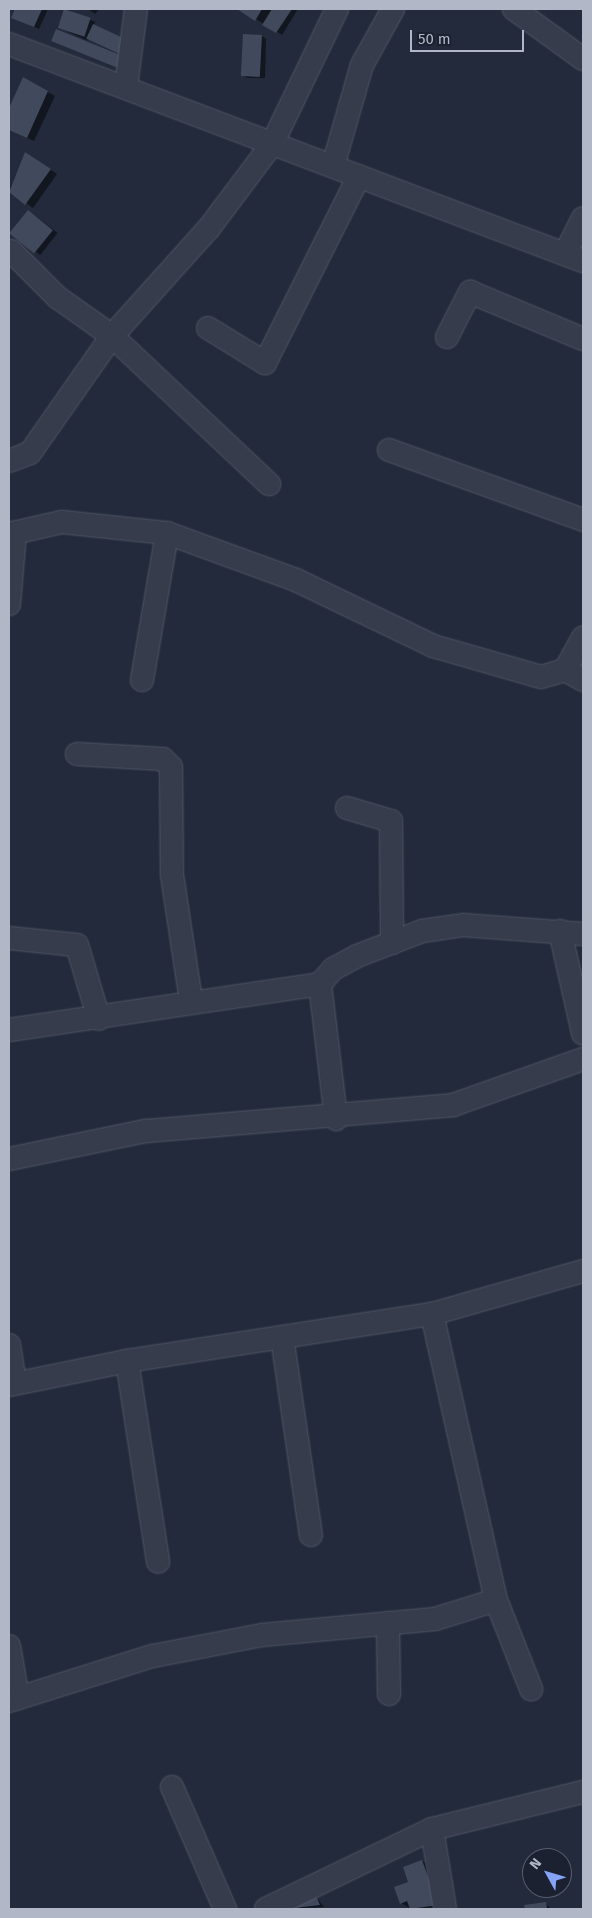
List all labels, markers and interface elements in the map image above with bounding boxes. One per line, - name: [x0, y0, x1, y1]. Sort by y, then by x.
- scale bar: [412, 20, 526, 52]
- text: 50 m: [418, 30, 451, 48]
- north arrow: [522, 1848, 572, 1898]
- text: N: [526, 1855, 545, 1873]

